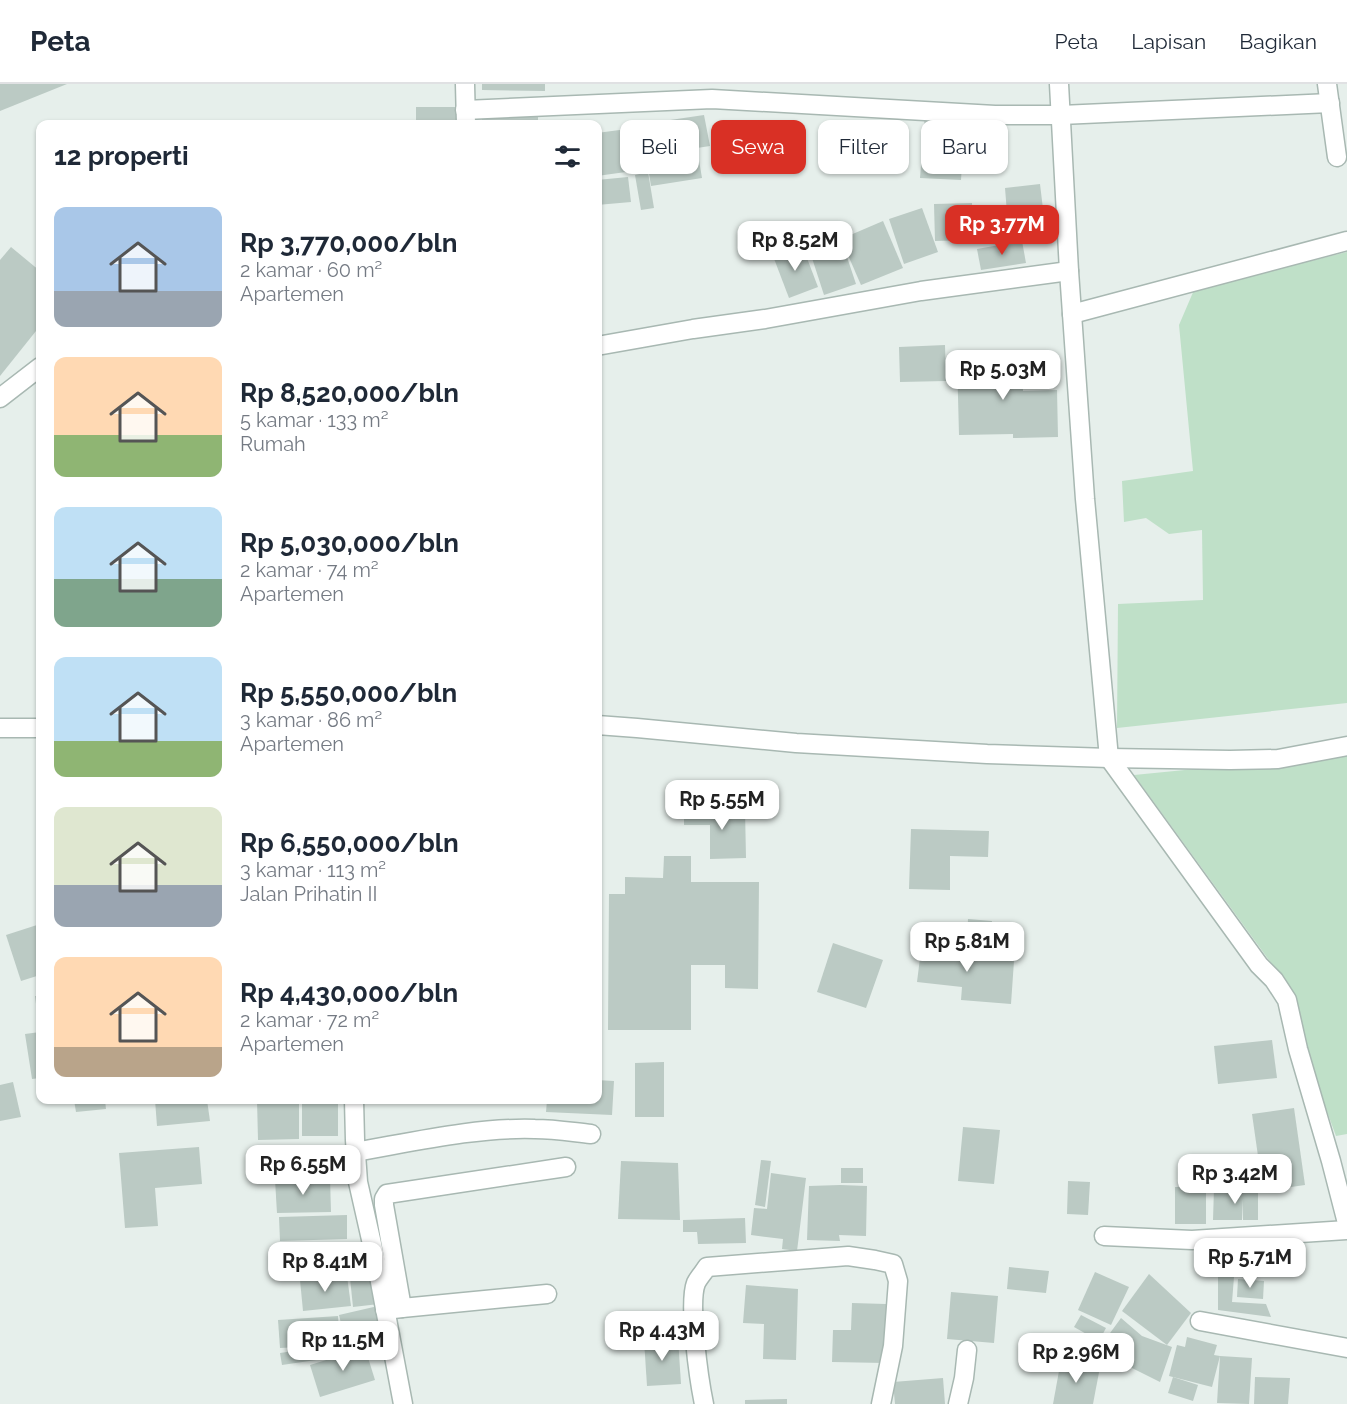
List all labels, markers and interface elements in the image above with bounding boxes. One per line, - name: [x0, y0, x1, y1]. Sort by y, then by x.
- text: Peta: [30, 25, 91, 58]
- text: Peta: [1055, 29, 1098, 54]
- text: Lapisan: [1131, 29, 1206, 54]
- text: Bagikan: [1239, 29, 1317, 54]
- chip: Beli: [620, 120, 699, 174]
- chip: Sewa: [711, 120, 806, 174]
- chip: Filter: [818, 120, 909, 174]
- chip: Baru: [921, 120, 1008, 174]
- icon: filters: [551, 140, 584, 173]
- text: 12 properti: [54, 141, 189, 171]
- pin: Rp 3.77M: [940, 205, 1064, 256]
- text: Rp 3.77M: [959, 212, 1045, 236]
- pin: Rp 8.52M: [733, 221, 857, 272]
- text: Rp 3,770,000/bln: [240, 228, 457, 258]
- text: Rp 8.52M: [752, 228, 838, 252]
- icon: home: [102, 231, 174, 303]
- text: 2 kamar · 60 m²: [240, 258, 382, 282]
- text: Apartemen: [240, 282, 344, 306]
- pin: Rp 5.03M: [941, 350, 1065, 401]
- text: Rp 5.03M: [960, 357, 1047, 381]
- text: Rp 8,520,000/bln: [240, 378, 459, 408]
- icon: home: [102, 381, 174, 453]
- text: 5 kamar · 133 m²: [240, 408, 388, 432]
- text: Rumah: [240, 432, 306, 456]
- text: Rp 5,030,000/bln: [240, 528, 459, 558]
- icon: home: [102, 531, 174, 603]
- text: 2 kamar · 74 m²: [240, 558, 379, 582]
- text: Apartemen: [240, 582, 344, 606]
- text: Rp 5,550,000/bln: [240, 678, 457, 708]
- icon: home: [102, 681, 174, 753]
- text: 3 kamar · 86 m²: [240, 708, 382, 732]
- text: Apartemen: [240, 732, 344, 756]
- pin: Rp 5.55M: [660, 780, 784, 831]
- text: Rp 5.55M: [679, 787, 765, 811]
- text: Rp 6,550,000/bln: [240, 828, 459, 858]
- icon: home: [102, 831, 174, 903]
- text: 3 kamar · 113 m²: [240, 858, 386, 882]
- text: Jalan Prihatin II: [240, 882, 378, 906]
- pin: Rp 5.81M: [905, 922, 1029, 973]
- text: Rp 5.81M: [924, 929, 1010, 953]
- text: Rp 4,430,000/bln: [240, 978, 458, 1008]
- icon: home: [102, 981, 174, 1053]
- text: 2 kamar · 72 m²: [240, 1008, 379, 1032]
- text: Apartemen: [240, 1032, 344, 1056]
- pin: Rp 6.55M: [241, 1145, 365, 1196]
- text: Rp 6.55M: [260, 1152, 346, 1176]
- pin: Rp 3.42M: [1173, 1154, 1297, 1205]
- text: Rp 3.42M: [1192, 1161, 1278, 1185]
- pin: Rp 5.71M: [1188, 1238, 1312, 1289]
- pin: Rp 8.41M: [263, 1242, 387, 1293]
- text: Rp 5.71M: [1208, 1245, 1292, 1269]
- text: Rp 8.41M: [282, 1249, 368, 1273]
- pin: Rp 4.43M: [600, 1311, 724, 1362]
- text: Rp 4.43M: [619, 1318, 705, 1342]
- pin: Rp 11.5M: [281, 1321, 405, 1372]
- text: Rp 11.5M: [301, 1328, 385, 1352]
- pin: Rp 2.96M: [1014, 1333, 1138, 1384]
- text: Rp 2.96M: [1032, 1340, 1120, 1364]

